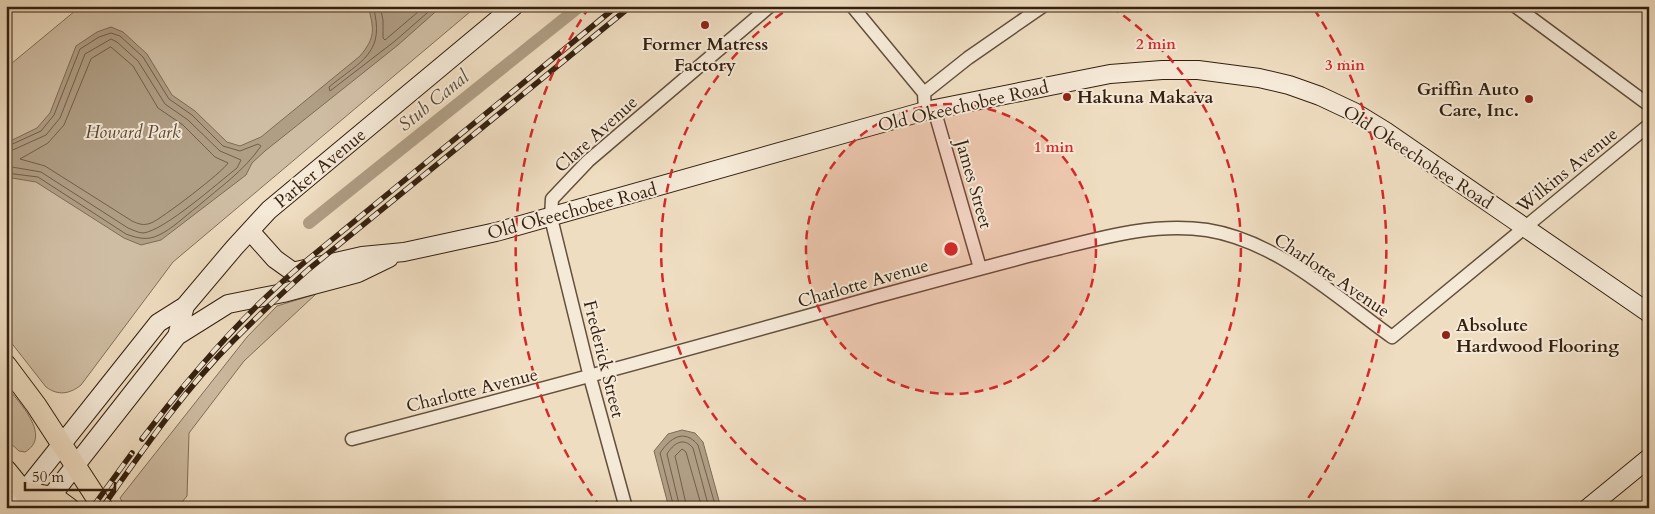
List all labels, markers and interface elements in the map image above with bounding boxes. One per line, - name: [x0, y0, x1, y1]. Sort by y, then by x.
- marker: Former Matress Factory: [699, 19, 711, 31]
- place label: Former Matress Factory: [642, 32, 768, 78]
- text: 2 min: [1136, 34, 1176, 54]
- text: 3 min: [1325, 55, 1365, 75]
- water label: Stub Canal: [393, 64, 475, 137]
- street label: Old Okeechobee Road: [875, 75, 1051, 138]
- place label: Griffin Auto Care, Inc.: [1417, 77, 1519, 123]
- place label: Hakuna Makava: [1077, 85, 1213, 110]
- street label: Clare Avenue: [549, 90, 643, 178]
- marker: Hakuna Makava: [1061, 91, 1073, 103]
- marker: Griffin Auto Care, Inc.: [1523, 93, 1535, 105]
- street label: Old Okeechobee Road: [1338, 99, 1498, 216]
- park label: Howard Park: [85, 120, 181, 145]
- street label: Wilkins Avenue: [1511, 122, 1623, 220]
- street label: Parker Avenue: [269, 123, 371, 214]
- street label: James Street: [948, 134, 998, 232]
- text: 1 min: [1034, 137, 1074, 157]
- street label: Old Okeechobee Road: [485, 177, 660, 246]
- street label: Charlotte Avenue: [1269, 227, 1395, 324]
- centre of rings: [942, 240, 960, 258]
- street label: Charlotte Avenue: [795, 253, 931, 314]
- street label: Frederick Street: [577, 298, 630, 421]
- place label: Absolute Hardwood Flooring: [1456, 313, 1619, 359]
- marker: Absolute Hardwood Flooring: [1440, 329, 1452, 341]
- street label: Charlotte Avenue: [404, 362, 541, 419]
- scale bar: [25, 459, 115, 491]
- text: 50 m: [32, 467, 64, 487]

